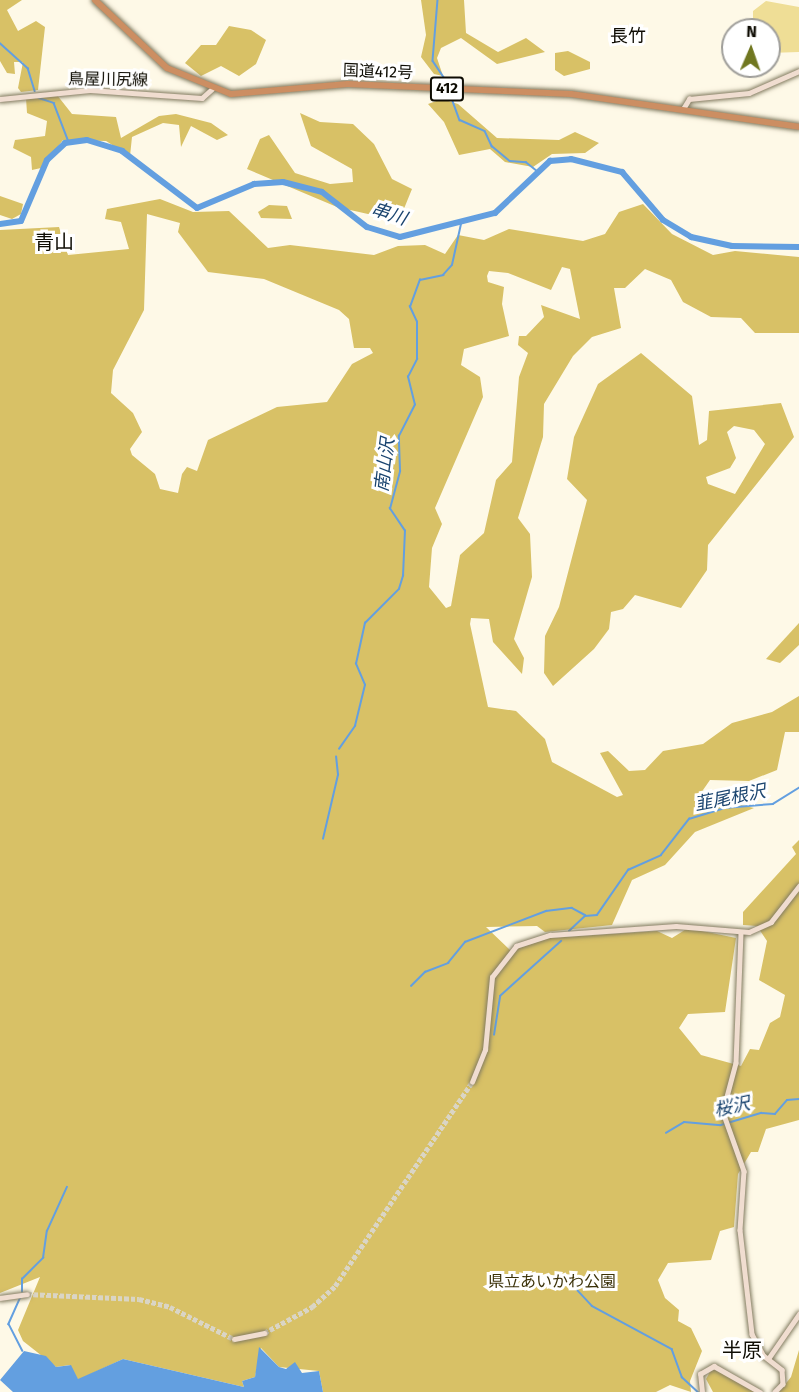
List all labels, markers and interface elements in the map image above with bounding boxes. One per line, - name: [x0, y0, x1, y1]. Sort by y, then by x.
- north arrow: [721, 18, 781, 78]
- text: N: [746, 22, 757, 41]
- district label: 長竹: [610, 25, 646, 47]
- street label: 国道412号: [342, 61, 414, 83]
- street label: 鳥屋川尻線: [68, 70, 148, 90]
- road number: 412: [429, 77, 465, 101]
- water label: 串川: [369, 198, 409, 230]
- district label: 青山: [34, 230, 74, 254]
- water label: 南山沢: [371, 437, 399, 493]
- water label: 韮尾根沢: [693, 781, 767, 815]
- water label: 桜沢: [712, 1093, 752, 1121]
- park label: 県立あいかわ公園: [488, 1272, 616, 1292]
- district label: 半原: [722, 1338, 762, 1362]

